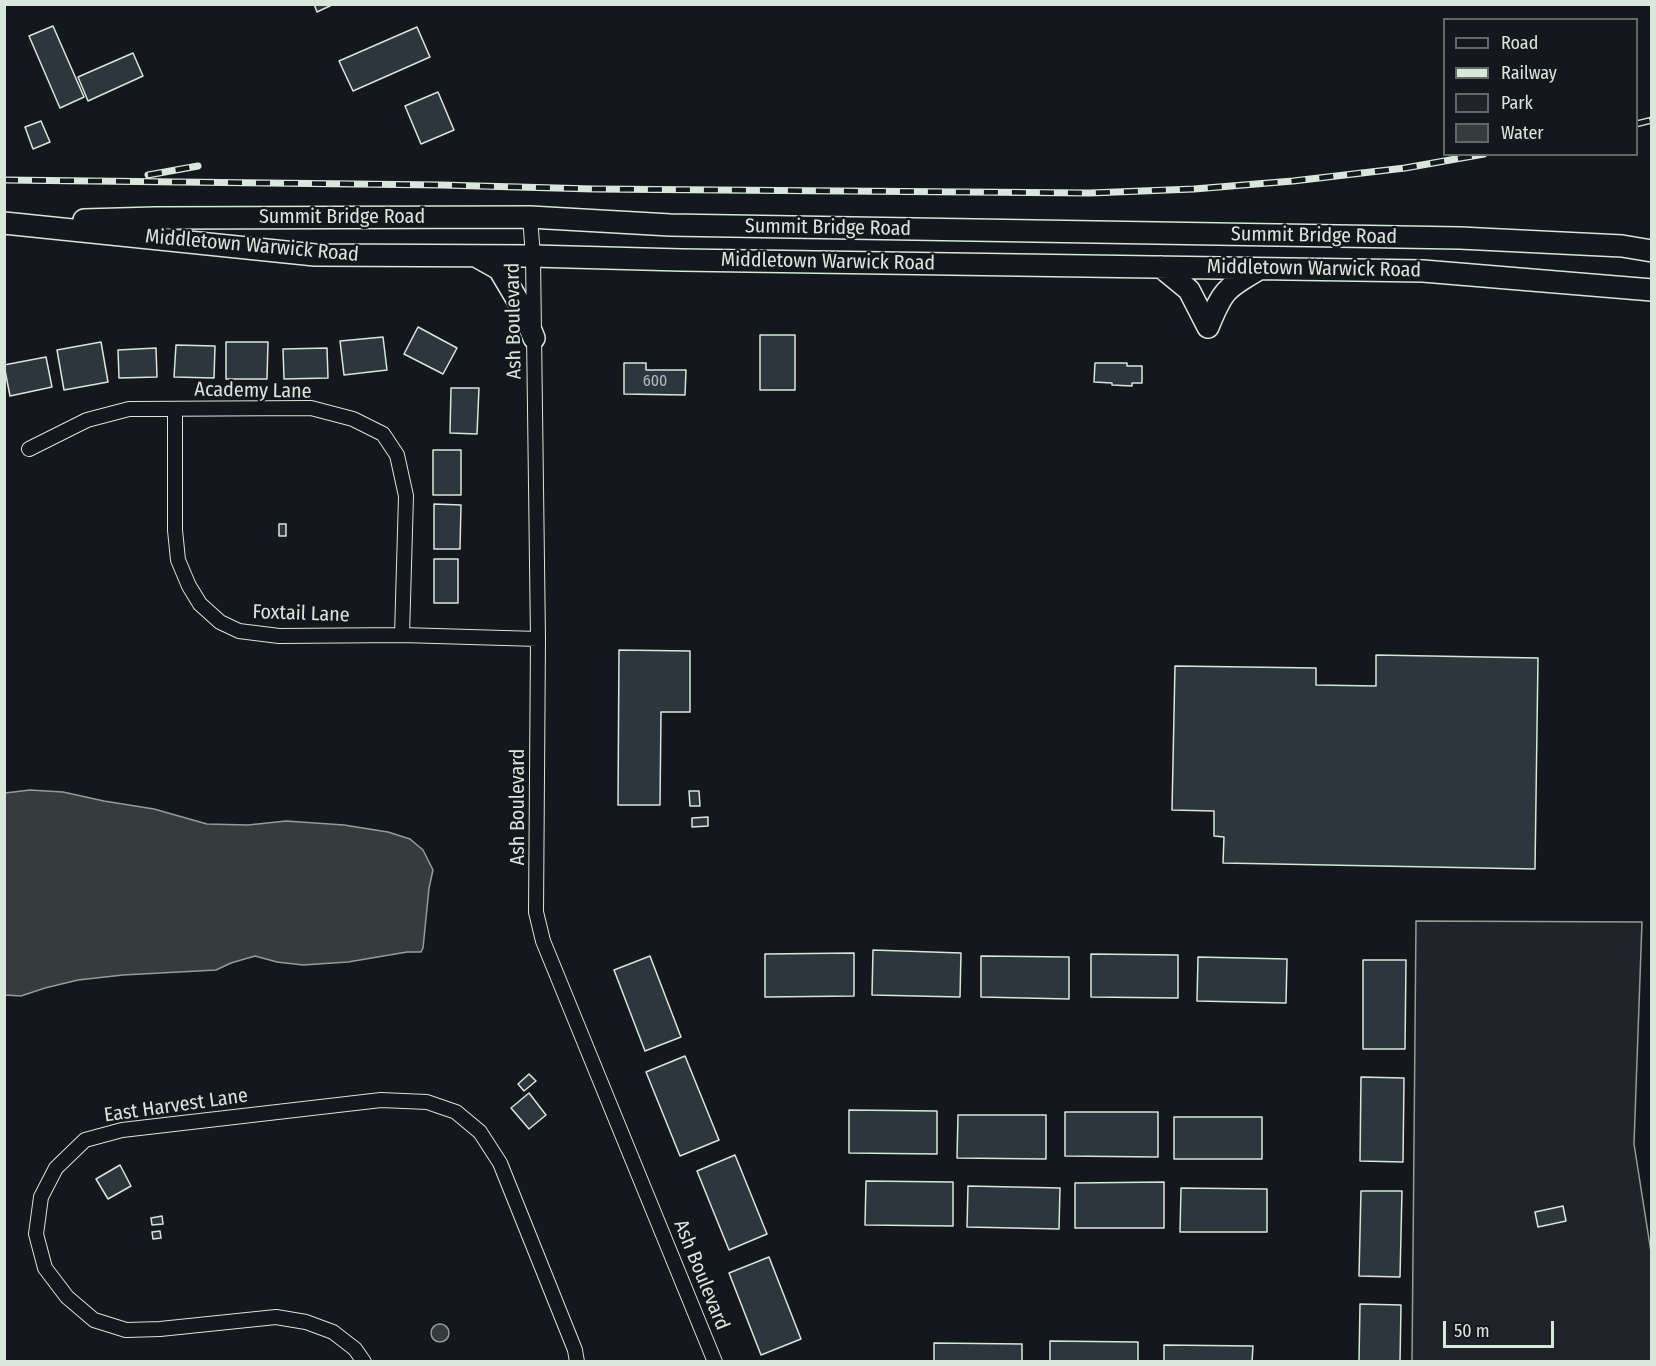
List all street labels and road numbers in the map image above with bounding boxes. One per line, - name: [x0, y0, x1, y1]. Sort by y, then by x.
- street label: Summit Bridge Road: [259, 205, 425, 229]
- street label: Summit Bridge Road: [745, 215, 911, 241]
- street label: Summit Bridge Road: [1231, 223, 1397, 249]
- street label: Middletown Warwick Road: [144, 225, 360, 267]
- street label: Middletown Warwick Road: [721, 248, 935, 276]
- street label: Middletown Warwick Road: [1207, 255, 1421, 283]
- street label: Ash Boulevard: [501, 262, 527, 380]
- street label: Academy Lane: [194, 378, 312, 404]
- street label: Foxtail Lane: [252, 600, 350, 628]
- street label: Ash Boulevard: [506, 749, 530, 865]
- street label: East Harvest Lane: [103, 1084, 249, 1128]
- street label: Ash Boulevard: [668, 1216, 734, 1334]

